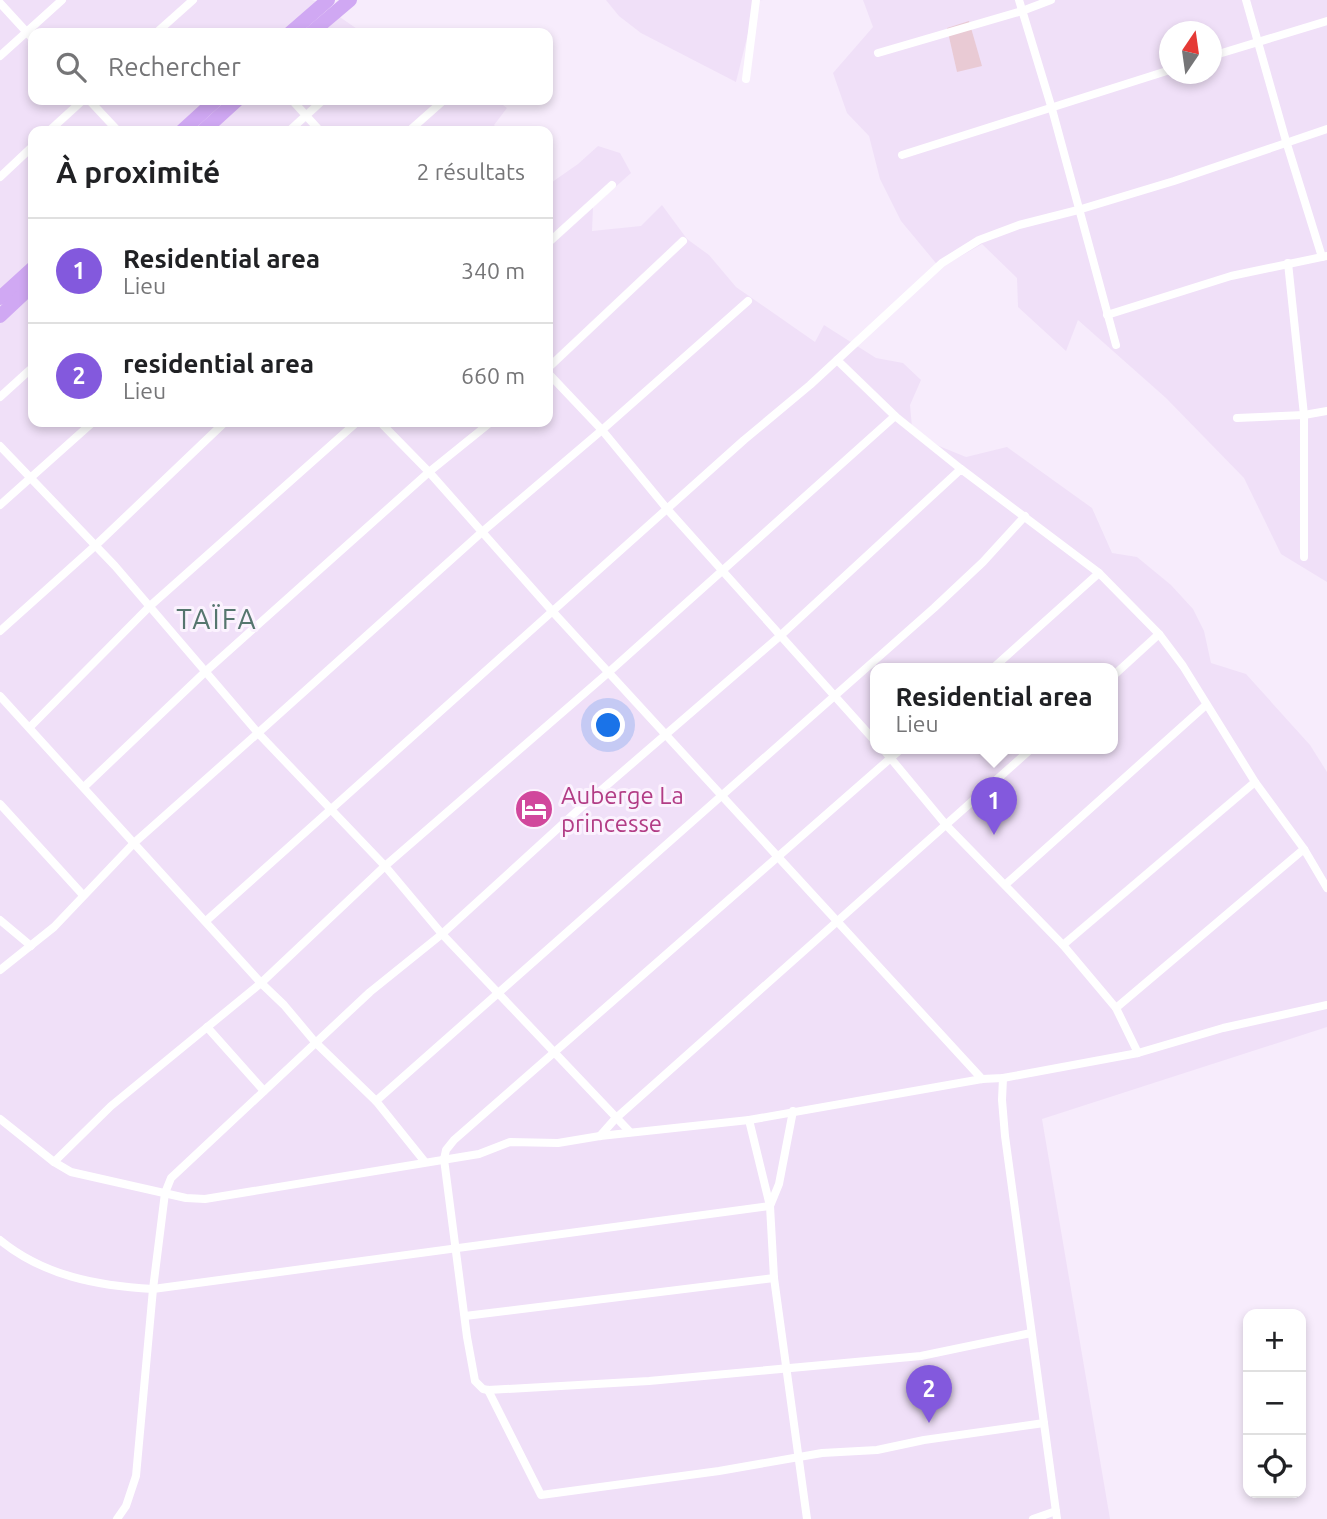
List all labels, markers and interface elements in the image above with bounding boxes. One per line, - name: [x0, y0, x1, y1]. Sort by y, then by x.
- north arrow: [1159, 21, 1222, 84]
- search box: [28, 28, 553, 105]
- icon: search: [52, 48, 90, 86]
- text: Rechercher: [108, 52, 241, 81]
- text: À proximité: [56, 155, 220, 189]
- text: 2 résultats: [416, 159, 525, 184]
- text: Residential area: [123, 244, 320, 273]
- text: 1: [73, 258, 85, 283]
- text: 340 m: [461, 258, 525, 283]
- text: Lieu: [123, 273, 166, 298]
- text: residential area: [123, 349, 314, 378]
- text: 2: [73, 363, 85, 388]
- text: 660 m: [461, 363, 525, 388]
- text: Lieu: [123, 378, 166, 403]
- district label: TAÏFA: [176, 603, 258, 634]
- popup: [870, 663, 1118, 754]
- text: Residential area: [895, 682, 1093, 711]
- your location: [591, 708, 625, 742]
- text: Lieu: [895, 711, 939, 736]
- pin: 1: [971, 777, 1017, 835]
- place label: Auberge La princesse: [561, 782, 684, 837]
- hotel icon: Auberge La princesse: [513, 788, 555, 830]
- map controls: [1243, 1309, 1306, 1498]
- button: +: [1243, 1309, 1306, 1372]
- pin: 2: [906, 1365, 952, 1423]
- button: −: [1243, 1372, 1306, 1435]
- button: locate: [1243, 1435, 1306, 1498]

